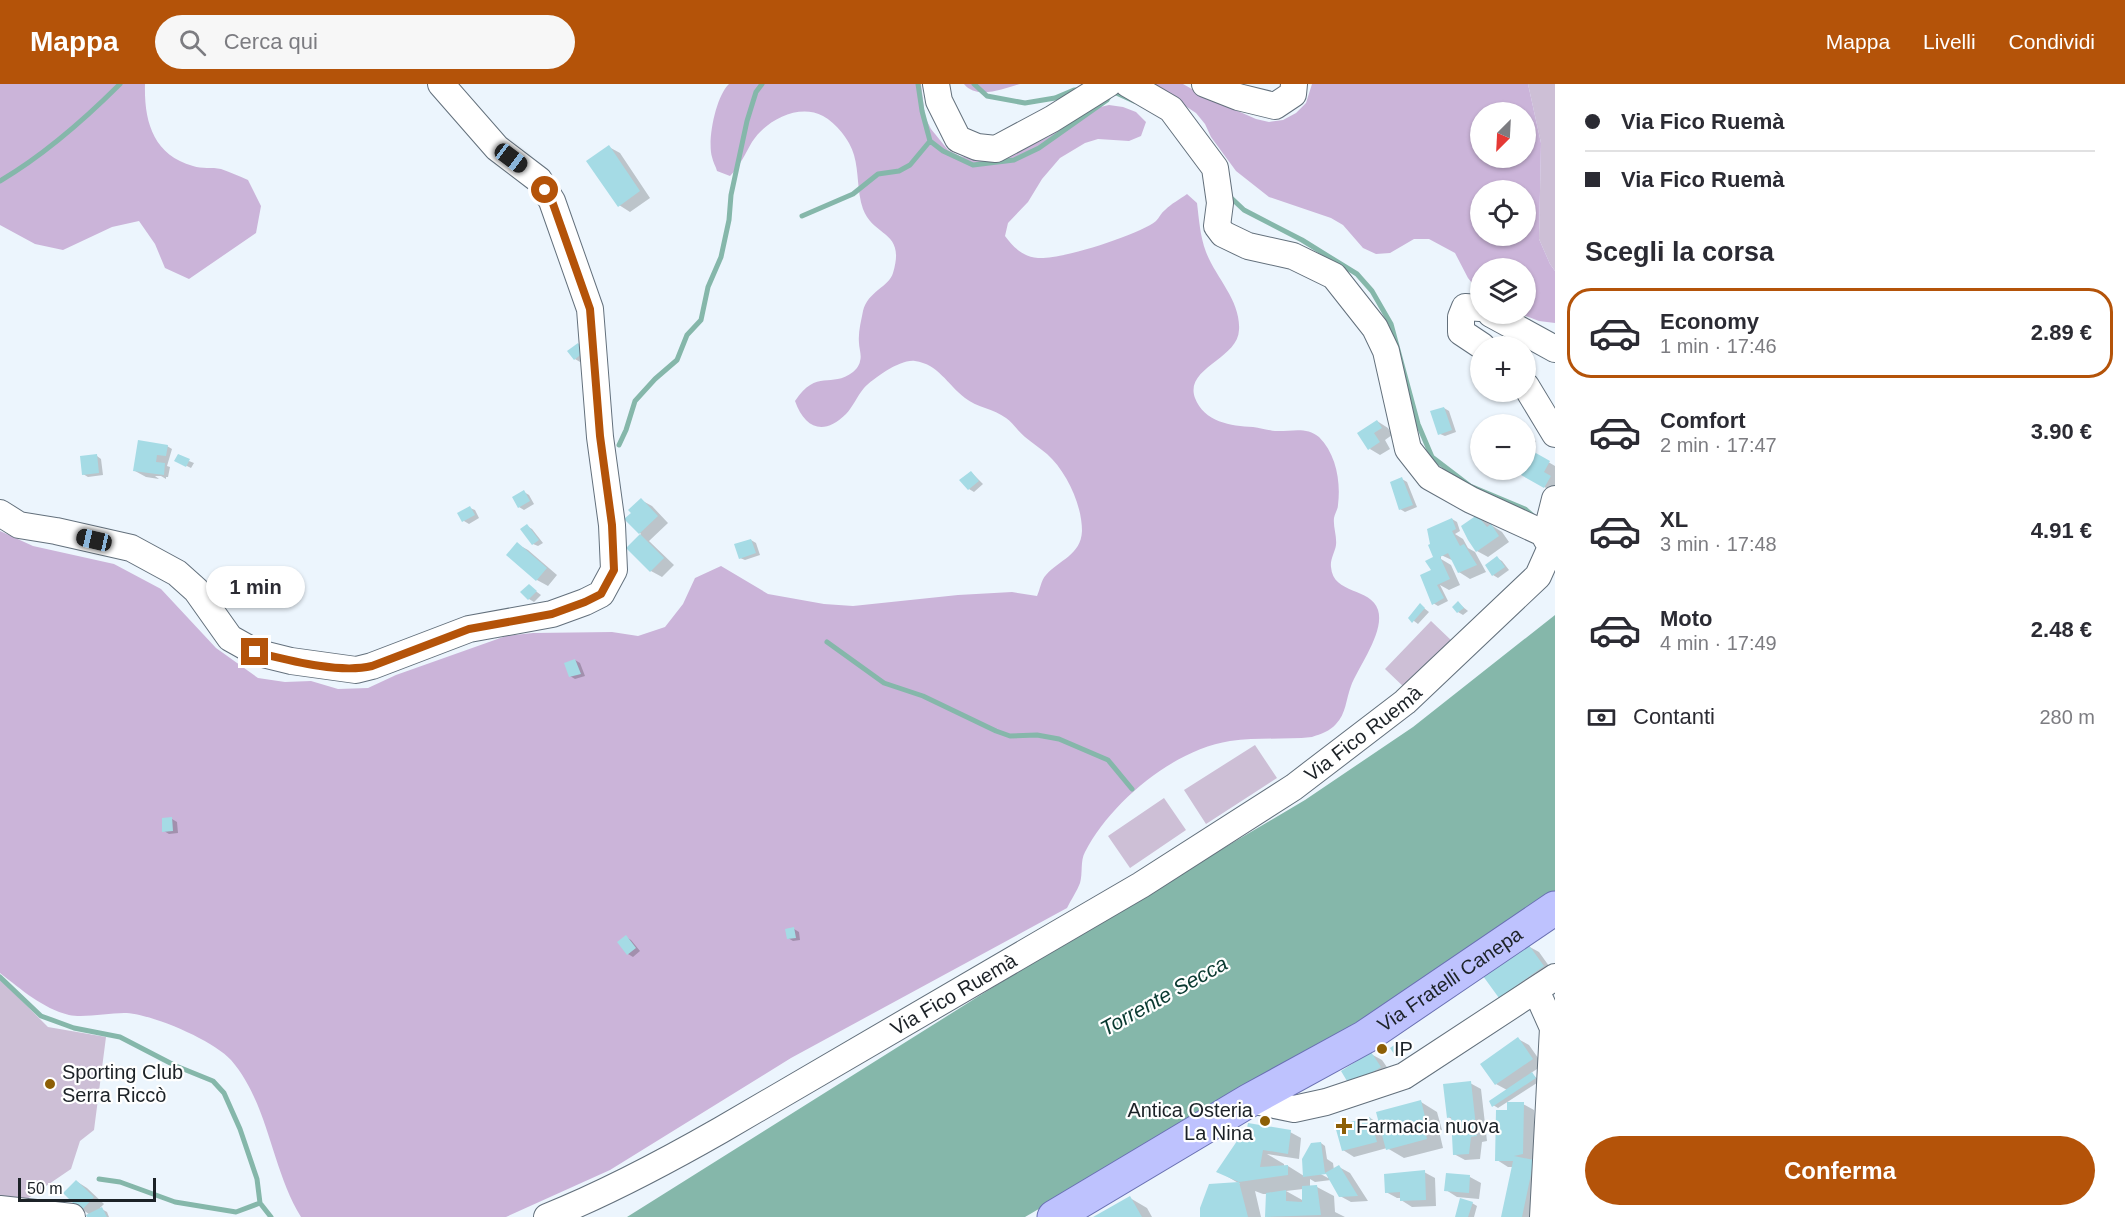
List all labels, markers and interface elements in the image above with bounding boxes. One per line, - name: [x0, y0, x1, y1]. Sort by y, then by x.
- search box: [155, 15, 575, 69]
- text: Mappa: [30, 26, 119, 57]
- icon: search: [176, 26, 209, 59]
- text: Cerca qui: [224, 29, 318, 54]
- text: Mappa: [1826, 30, 1890, 53]
- text: Livelli: [1923, 30, 1976, 53]
- text: Condividi: [2009, 30, 2095, 53]
- north arrow: [1470, 102, 1536, 168]
- map controls: [1470, 102, 1536, 480]
- text: Via Fico Ruemà: [1621, 109, 1784, 134]
- car: [491, 140, 531, 176]
- text: Via Fico Ruemà: [1621, 167, 1784, 192]
- route start: [531, 176, 558, 203]
- button: locate: [1470, 180, 1536, 246]
- text: Scegli la corsa: [1585, 237, 1774, 267]
- button: layers: [1470, 258, 1536, 324]
- icon: car: [1588, 306, 1642, 360]
- text: Economy: [1660, 309, 1759, 334]
- text: 2.89 €: [2031, 320, 2092, 345]
- text: 1 min · 17:46: [1660, 335, 1777, 357]
- button: +: [1470, 336, 1536, 402]
- icon: car: [1588, 405, 1642, 459]
- text: Comfort: [1660, 408, 1746, 433]
- button: −: [1470, 414, 1536, 480]
- text: 3.90 €: [2031, 419, 2092, 444]
- text: 2 min · 17:47: [1660, 434, 1777, 456]
- icon: car: [1588, 504, 1642, 558]
- text: XL: [1660, 507, 1688, 532]
- text: 4.91 €: [2031, 518, 2092, 543]
- car: [74, 527, 114, 553]
- text: 3 min · 17:48: [1660, 533, 1777, 555]
- callout: 1 min: [206, 565, 304, 607]
- text: 1 min: [229, 576, 282, 598]
- icon: car: [1588, 603, 1642, 657]
- text: Moto: [1660, 606, 1713, 631]
- text: 2.48 €: [2031, 617, 2092, 642]
- text: 4 min · 17:49: [1660, 632, 1777, 654]
- route end: [241, 638, 268, 665]
- street label: Via Fico Ruemà: [1300, 681, 1427, 786]
- icon: cash: [1585, 701, 1618, 734]
- text: Contanti: [1633, 704, 1715, 729]
- text: 280 m: [2039, 706, 2095, 728]
- street label: Via Fratelli Canepa: [1373, 922, 1527, 1036]
- street label: Via Fico Ruemà: [887, 949, 1021, 1040]
- water label: Torrente Secca: [1096, 951, 1231, 1040]
- place label: IP: [1394, 1038, 1413, 1060]
- marker: IP: [1375, 1042, 1389, 1056]
- place label: Sporting Club Serra Riccò: [62, 1061, 183, 1106]
- marker: Sporting Club Serra Riccò: [43, 1077, 57, 1091]
- place label: Antica Osteria La Nina: [1127, 1099, 1254, 1144]
- marker: Antica Osteria La Nina: [1258, 1114, 1272, 1128]
- place label: Farmacia nuova: [1356, 1115, 1500, 1137]
- marker: Farmacia nuova: [1337, 1119, 1351, 1133]
- button: Conferma: [1585, 1136, 2095, 1205]
- scale bar: [18, 1175, 156, 1202]
- text: 50 m: [27, 1180, 63, 1197]

